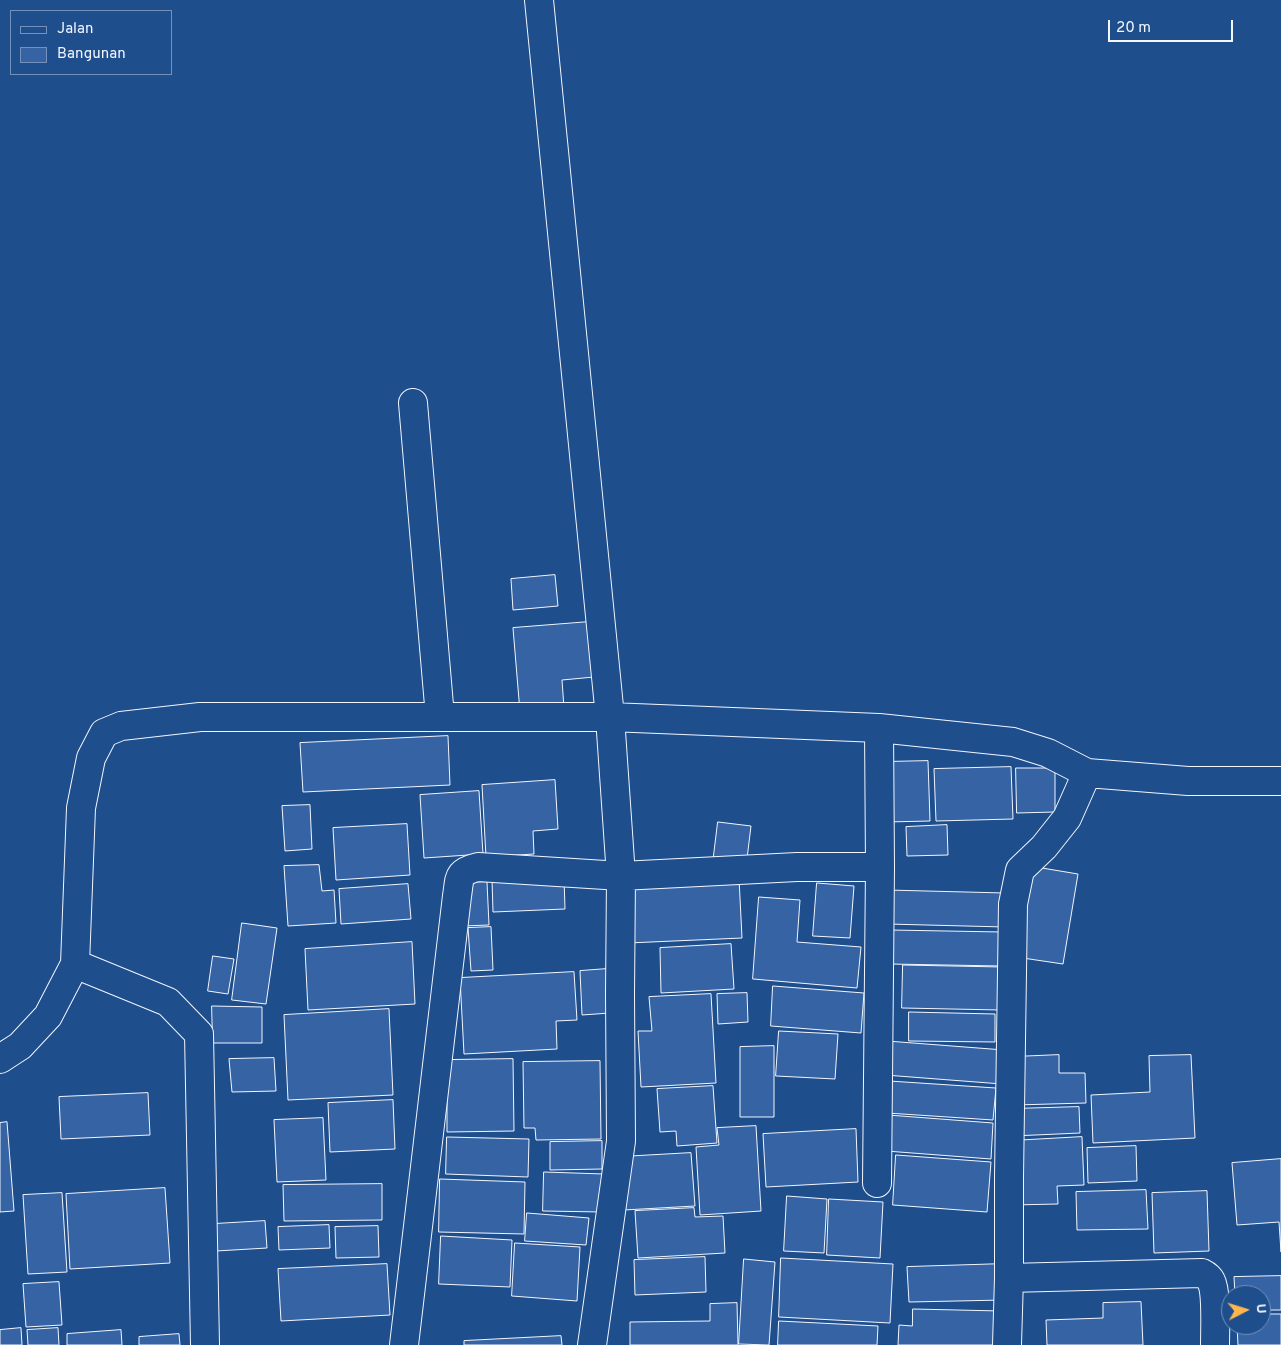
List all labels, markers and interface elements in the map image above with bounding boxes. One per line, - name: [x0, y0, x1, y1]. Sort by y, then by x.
- legend: [10, 10, 172, 75]
- scale bar: [1111, 10, 1236, 42]
- text: 20 m: [1116, 19, 1151, 38]
- text: Jalan: [57, 20, 94, 39]
- text: Bangunan: [57, 45, 126, 64]
- north arrow: [1221, 1285, 1271, 1335]
- text: U: [1252, 1303, 1269, 1314]

